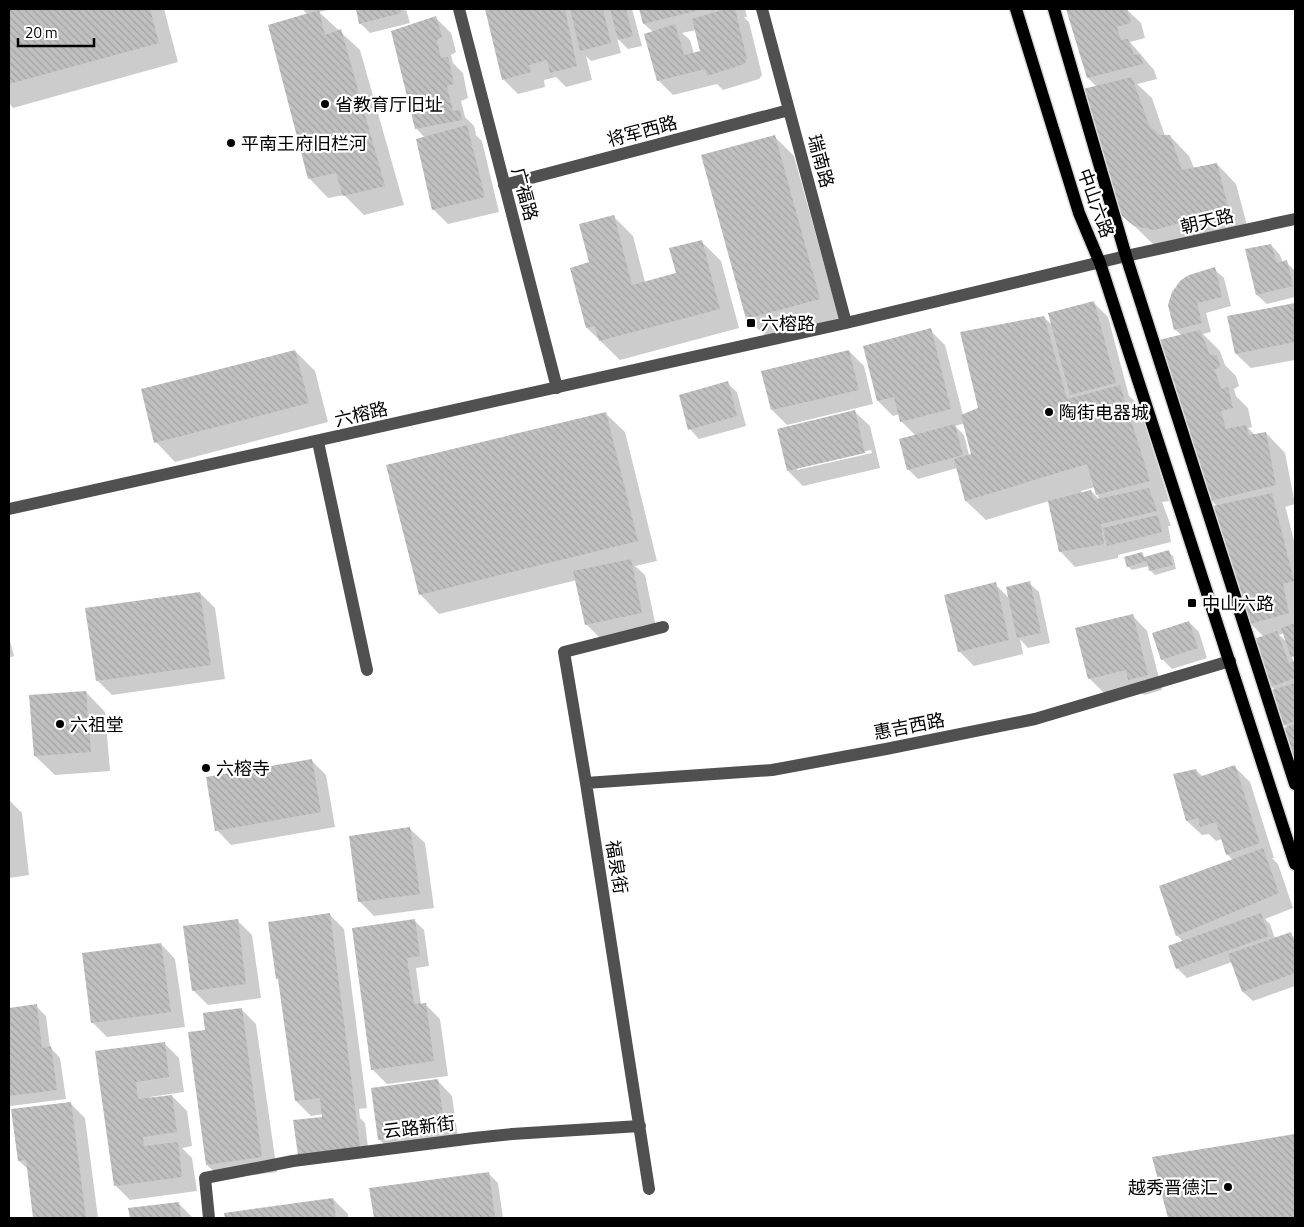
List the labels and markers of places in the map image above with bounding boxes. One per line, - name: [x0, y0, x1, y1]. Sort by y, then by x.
- place label: 省教育厅旧址: [335, 91, 443, 118]
- marker: 省教育厅旧址: [319, 98, 331, 110]
- place label: 平南王府旧栏河: [241, 130, 367, 157]
- marker: 平南王府旧栏河: [225, 137, 237, 149]
- place label: 六榕路: [761, 310, 815, 337]
- marker: 六榕路: [745, 317, 757, 329]
- place label: 陶街电器城: [1059, 399, 1149, 426]
- marker: 陶街电器城: [1043, 406, 1055, 418]
- place label: 中山六路: [1202, 590, 1274, 617]
- marker: 中山六路: [1186, 597, 1198, 609]
- place label: 六祖堂: [70, 711, 124, 738]
- marker: 六祖堂: [54, 718, 66, 730]
- place label: 六榕寺: [216, 755, 270, 782]
- marker: 六榕寺: [200, 762, 212, 774]
- place label: 越秀晋德汇: [1128, 1174, 1218, 1201]
- marker: 越秀晋德汇: [1222, 1181, 1234, 1193]

